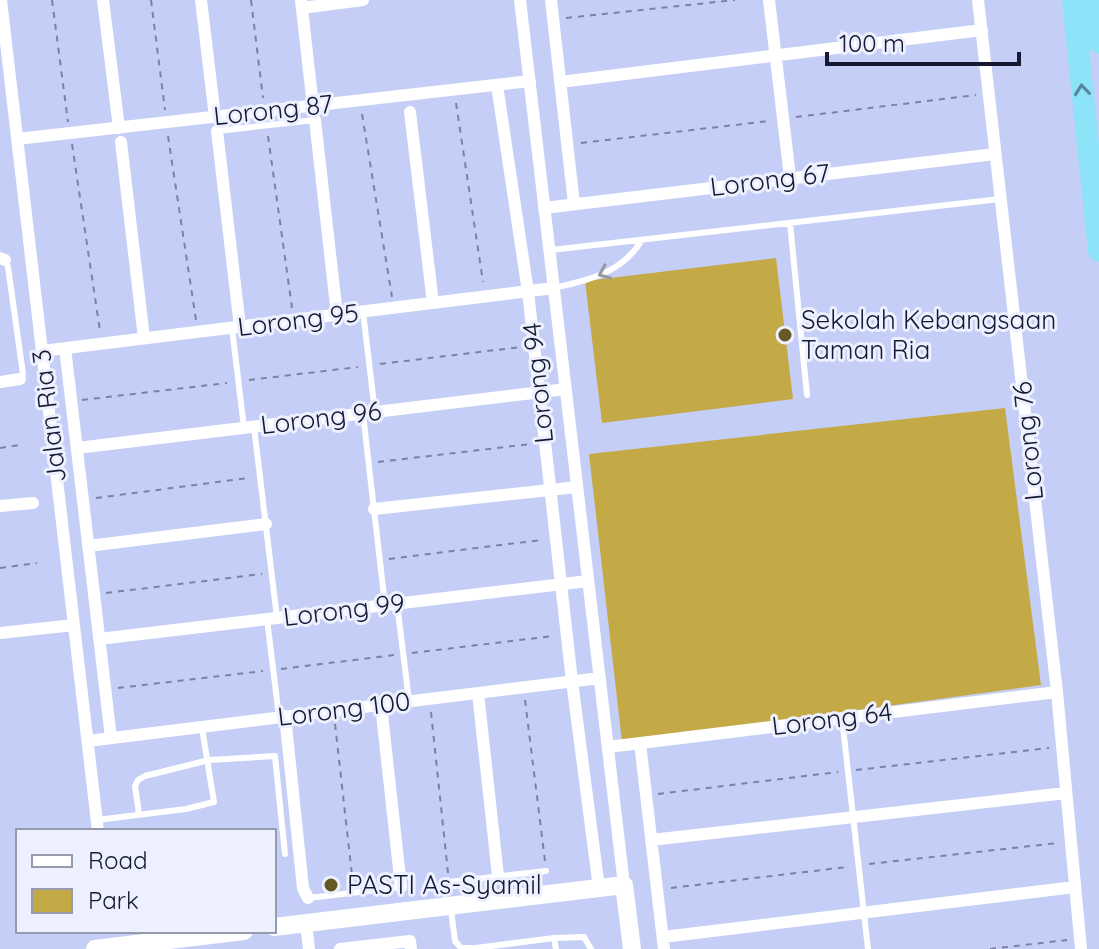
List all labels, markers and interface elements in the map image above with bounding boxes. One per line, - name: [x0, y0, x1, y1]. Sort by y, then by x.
- scale bar: [827, 16, 1019, 66]
- text: 100 m: [839, 28, 905, 58]
- one-way arrow: [1074, 83, 1091, 96]
- street label: Lorong 87: [212, 87, 334, 132]
- street label: Lorong 67: [708, 156, 832, 203]
- one-way arrow: [597, 264, 612, 280]
- street label: Lorong 95: [236, 296, 360, 343]
- place label: Sekolah Kebangsaan Taman Ria: [801, 303, 1056, 366]
- street label: Lorong 94: [515, 321, 560, 445]
- marker: Sekolah Kebangsaan Taman Ria: [776, 326, 794, 344]
- street label: Jalan Ria 3: [24, 348, 73, 485]
- street label: Lorong 76: [1005, 380, 1050, 502]
- street label: Lorong 96: [259, 394, 383, 441]
- street label: Lorong 99: [281, 586, 407, 633]
- street label: Lorong 100: [276, 684, 412, 733]
- street label: Lorong 64: [770, 695, 894, 742]
- legend: [16, 829, 276, 933]
- text: Road: [88, 845, 148, 875]
- place label: PASTI As-Syamil: [347, 868, 542, 901]
- marker: PASTI As-Syamil: [322, 876, 340, 894]
- text: Park: [88, 885, 139, 915]

